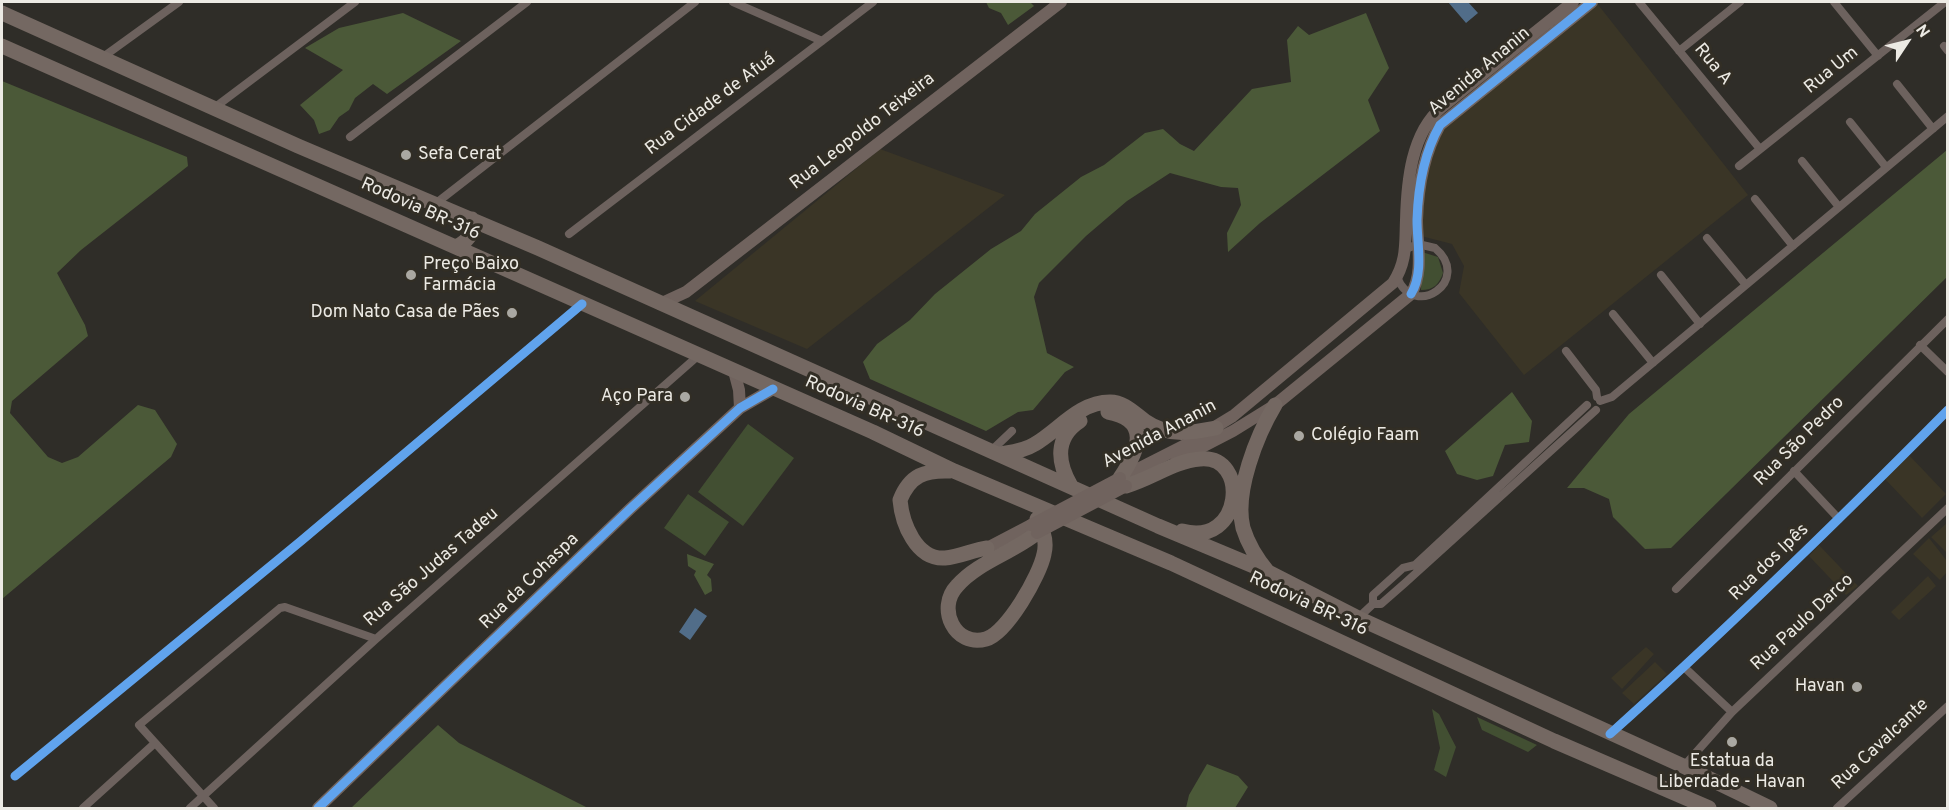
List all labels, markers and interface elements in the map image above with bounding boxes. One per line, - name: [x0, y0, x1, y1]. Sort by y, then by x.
- north arrow: [1877, 12, 1937, 72]
- text: N: [1910, 21, 1933, 42]
- street label: Avenida Ananin: [1425, 23, 1535, 121]
- street label: Rua A: [1688, 40, 1736, 90]
- street label: Rua Um: [1801, 43, 1863, 99]
- street label: Rua Cidade de Afuá: [642, 49, 780, 161]
- street label: Rua Leopoldo Teixeira: [786, 69, 940, 195]
- place label: Sefa Cerat: [418, 144, 502, 166]
- marker: Sefa Cerat: [399, 148, 413, 162]
- street label: Rodovia BR-316: [357, 174, 483, 246]
- place label: Preço Baixo Farmácia: [423, 254, 519, 296]
- marker: Preço Baixo Farmácia: [404, 268, 418, 282]
- place label: Dom Nato Casa de Pães: [311, 302, 500, 324]
- marker: Dom Nato Casa de Pães: [505, 306, 519, 320]
- street label: Rodovia BR-316: [801, 372, 927, 444]
- place label: Aço Para: [601, 386, 673, 408]
- marker: Aço Para: [678, 390, 692, 404]
- street label: Rua São Pedro: [1751, 393, 1849, 491]
- street label: Avenida Ananin: [1099, 396, 1221, 474]
- place label: Colégio Faam: [1311, 425, 1419, 447]
- marker: Colégio Faam: [1292, 429, 1306, 443]
- street label: Rua São Judas Tadeu: [360, 504, 504, 632]
- street label: Rua dos Ipês: [1726, 520, 1814, 606]
- street label: Rua da Cohaspa: [476, 529, 584, 635]
- street label: Rodovia BR-316: [1245, 568, 1371, 642]
- street label: Rua Paulo Darco: [1747, 570, 1859, 676]
- place label: Havan: [1795, 676, 1845, 698]
- marker: Havan: [1850, 680, 1864, 694]
- street label: Rua Cavalcante: [1828, 695, 1934, 795]
- marker: Estatua da Liberdade - Havan: [1725, 735, 1739, 749]
- place label: Estatua da Liberdade - Havan: [1659, 751, 1805, 794]

